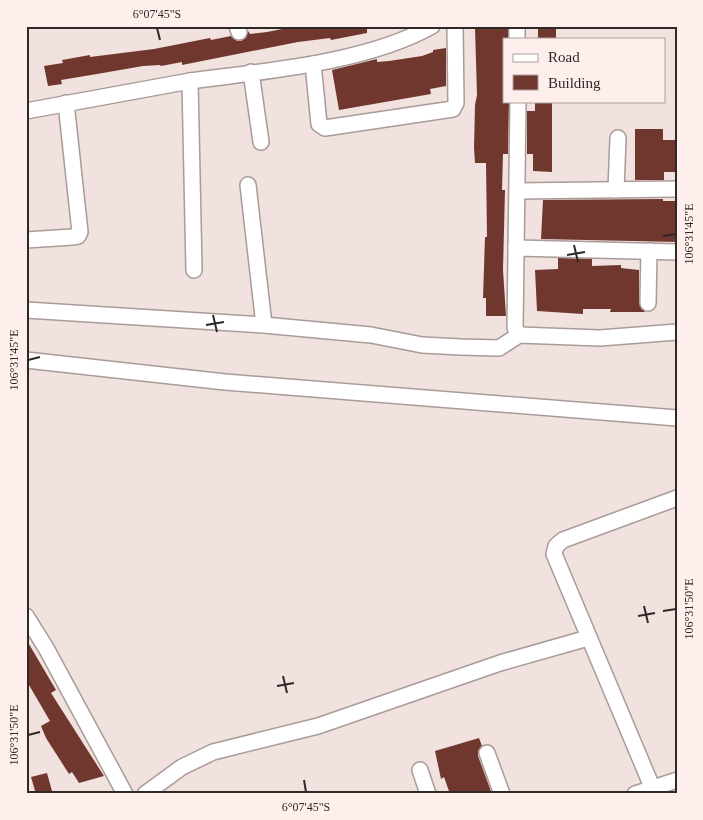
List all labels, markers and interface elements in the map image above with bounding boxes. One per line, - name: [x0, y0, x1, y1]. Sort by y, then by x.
- text: 6°07'45"S: [133, 7, 181, 21]
- legend: [503, 38, 666, 102]
- text: Road: [548, 49, 580, 65]
- text: Building: [548, 75, 601, 91]
- text: 106°31'45"E: [682, 203, 696, 265]
- text: 106°31'45"E: [7, 329, 21, 391]
- text: 106°31'50"E: [682, 578, 696, 640]
- text: 106°31'50"E: [7, 704, 21, 766]
- text: 6°07'45"S: [282, 800, 330, 814]

